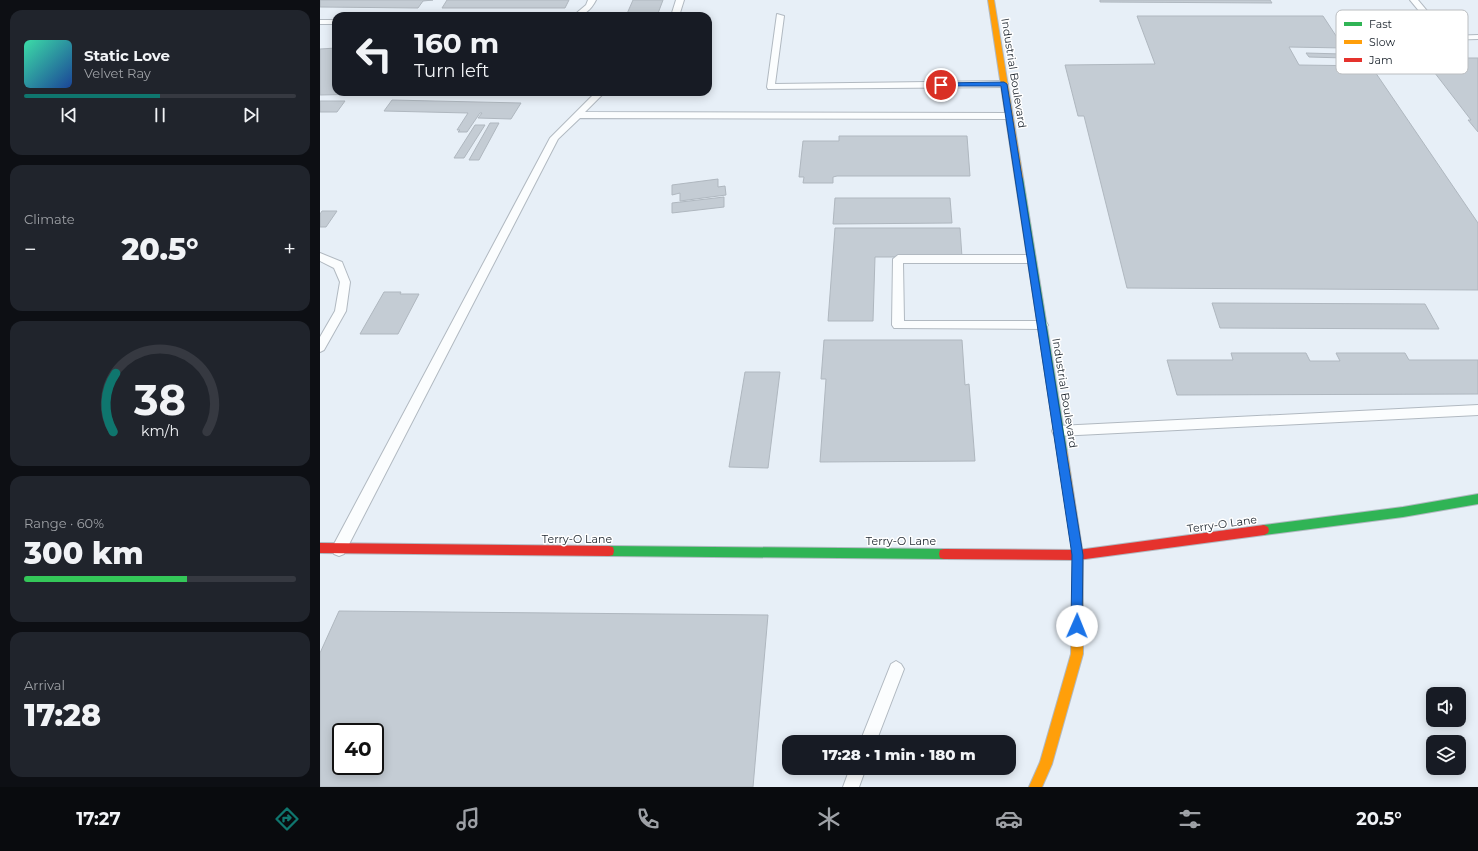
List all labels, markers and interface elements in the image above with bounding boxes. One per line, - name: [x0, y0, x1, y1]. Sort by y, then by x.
- legend: [1336, 10, 1468, 74]
- street label: Industrial Boulevard: [998, 17, 1030, 129]
- text: Fast: [1369, 17, 1393, 31]
- text: 160 m: [414, 26, 499, 60]
- icon: left: [348, 28, 400, 80]
- text: Slow: [1369, 35, 1395, 49]
- text: Static Love: [84, 46, 170, 65]
- text: Jam: [1368, 53, 1393, 67]
- text: Turn left: [414, 60, 489, 82]
- text: Velvet Ray: [84, 65, 151, 81]
- pin: [924, 68, 958, 102]
- icon: arrive: [930, 74, 952, 96]
- icon: previous: [58, 104, 80, 126]
- icon: pause: [149, 104, 171, 126]
- icon: next: [240, 104, 262, 126]
- text: Climate: [24, 211, 75, 227]
- text: 20.5°: [121, 231, 199, 268]
- text: −: [24, 236, 37, 263]
- text: +: [283, 236, 296, 263]
- street label: Industrial Boulevard: [1049, 337, 1081, 449]
- text: 38: [133, 374, 186, 424]
- text: km/h: [141, 421, 179, 439]
- street label: Terry-O Lane: [1186, 512, 1258, 536]
- text: Range · 60%: [24, 515, 104, 531]
- street label: Terry-O Lane: [542, 532, 612, 546]
- street label: Terry-O Lane: [866, 534, 936, 548]
- text: 300 km: [24, 535, 144, 572]
- position arrow: [1056, 605, 1098, 647]
- text: Arrival: [24, 677, 65, 693]
- map controls: [1426, 687, 1466, 775]
- button: sound: [1426, 687, 1466, 727]
- text: 17:28: [24, 697, 101, 734]
- speed limit sign: 40: [332, 723, 384, 775]
- button: layers: [1426, 735, 1466, 775]
- text: 17:28 · 1 min · 180 m: [822, 745, 976, 764]
- icon: directions: [273, 805, 301, 833]
- icon: music: [454, 805, 482, 833]
- icon: phone: [634, 805, 662, 833]
- icon: climate: [815, 805, 843, 833]
- icon: car: [995, 805, 1023, 833]
- icon: filters: [1176, 805, 1204, 833]
- text: 17:27: [76, 808, 121, 830]
- text: 20.5°: [1356, 808, 1402, 830]

